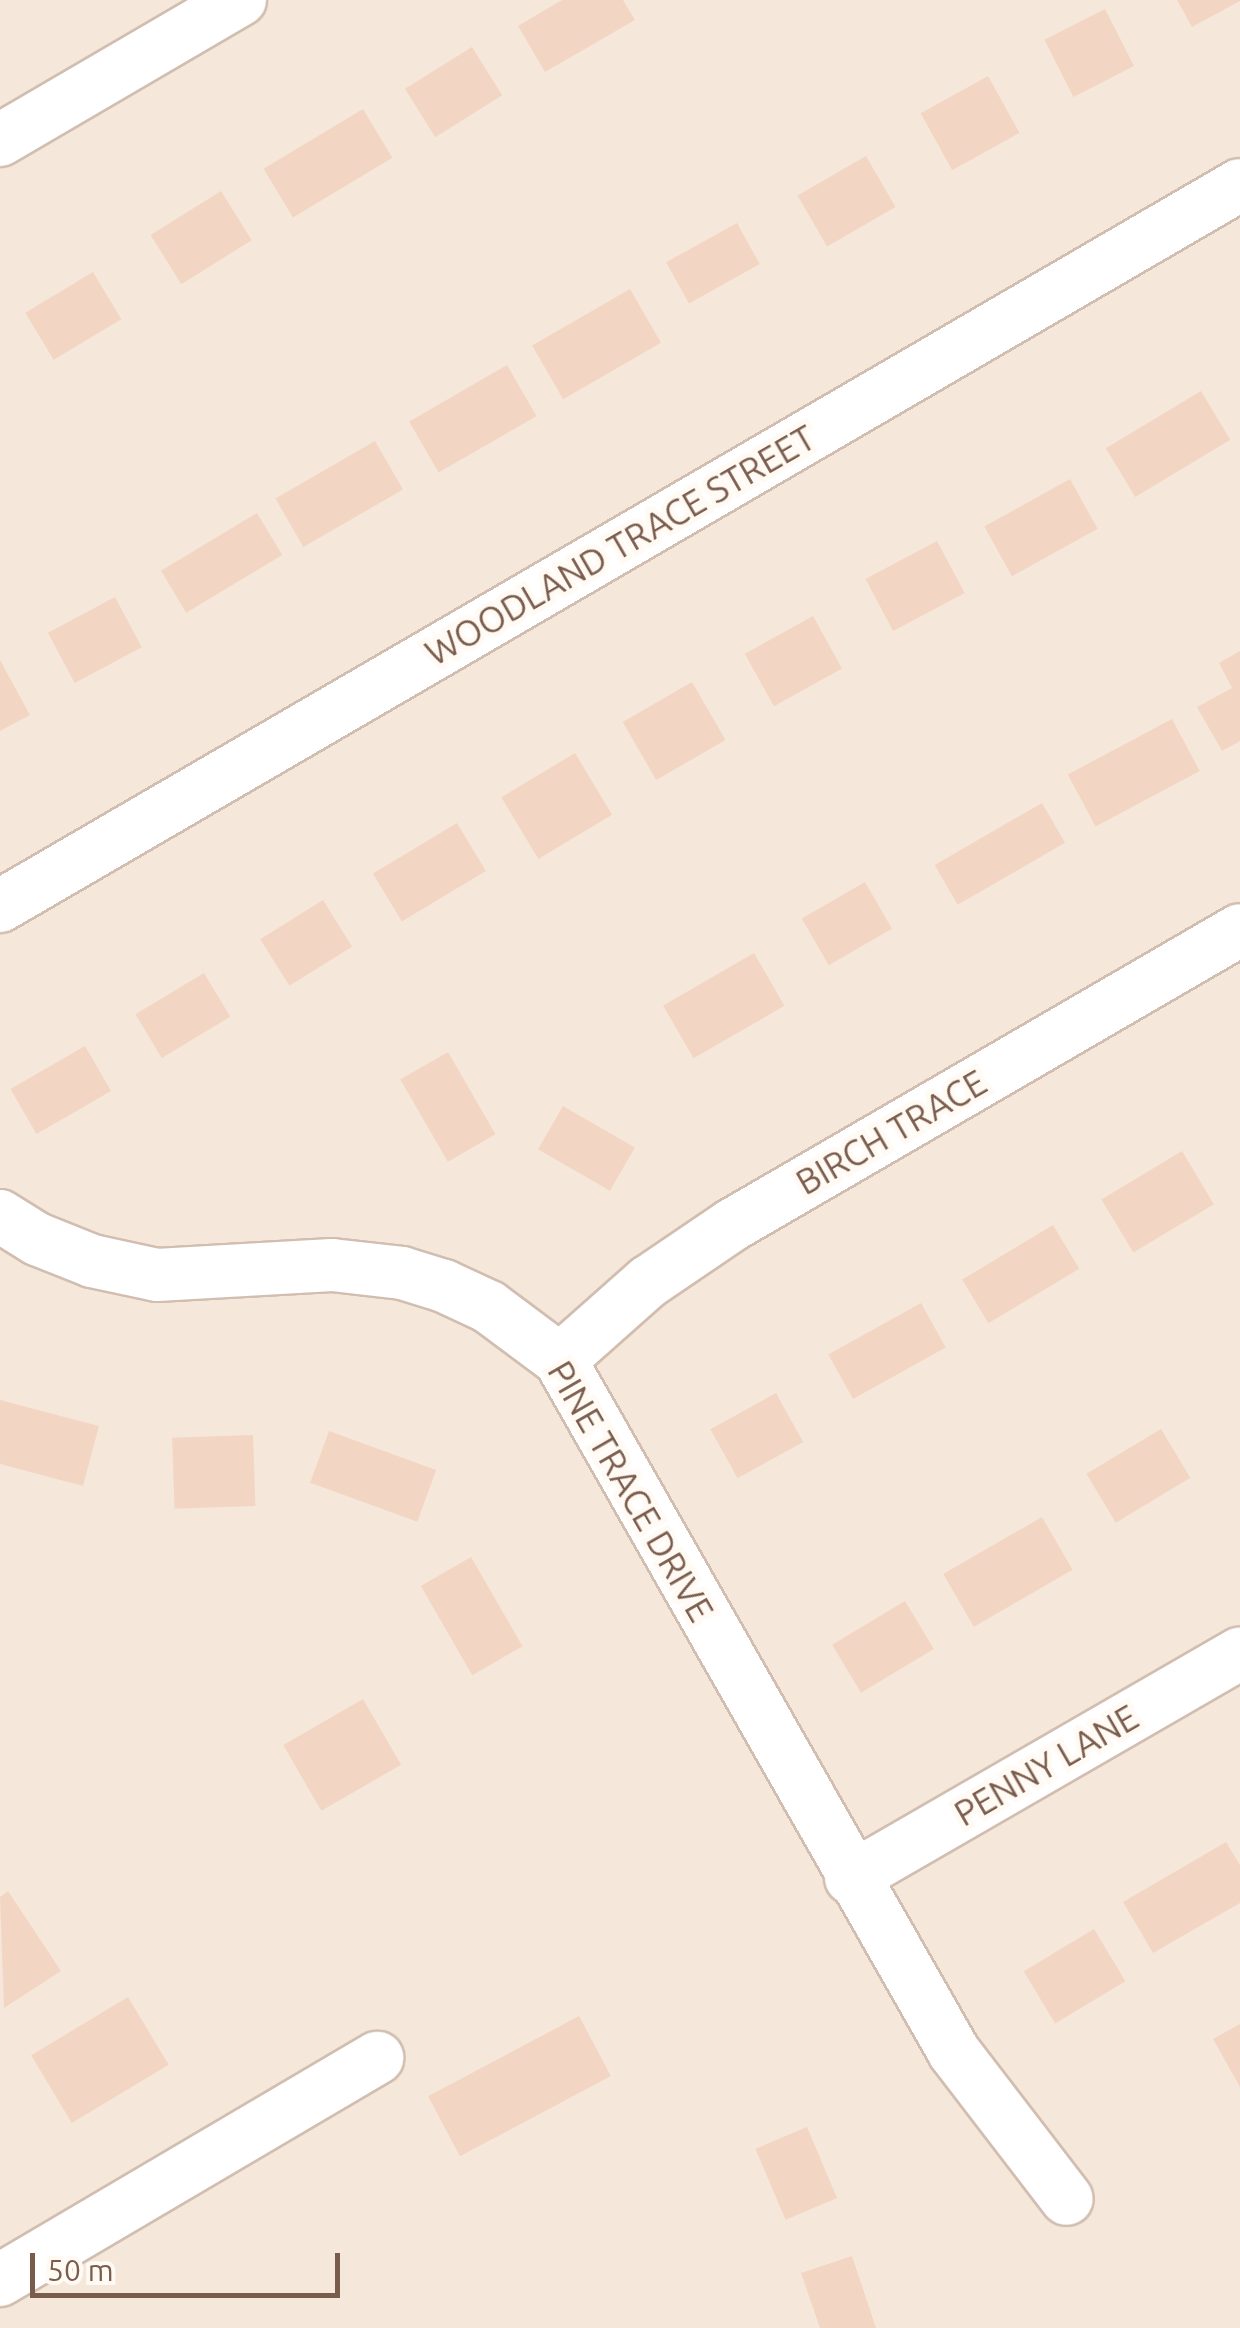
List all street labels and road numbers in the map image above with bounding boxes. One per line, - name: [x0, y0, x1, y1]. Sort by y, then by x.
- street label: WOODLAND TRACE STREET: [418, 416, 822, 674]
- street label: BIRCH TRACE: [789, 1061, 993, 1203]
- street label: PINE TRACE DRIVE: [539, 1353, 723, 1629]
- street label: PENNY LANE: [947, 1696, 1145, 1834]

